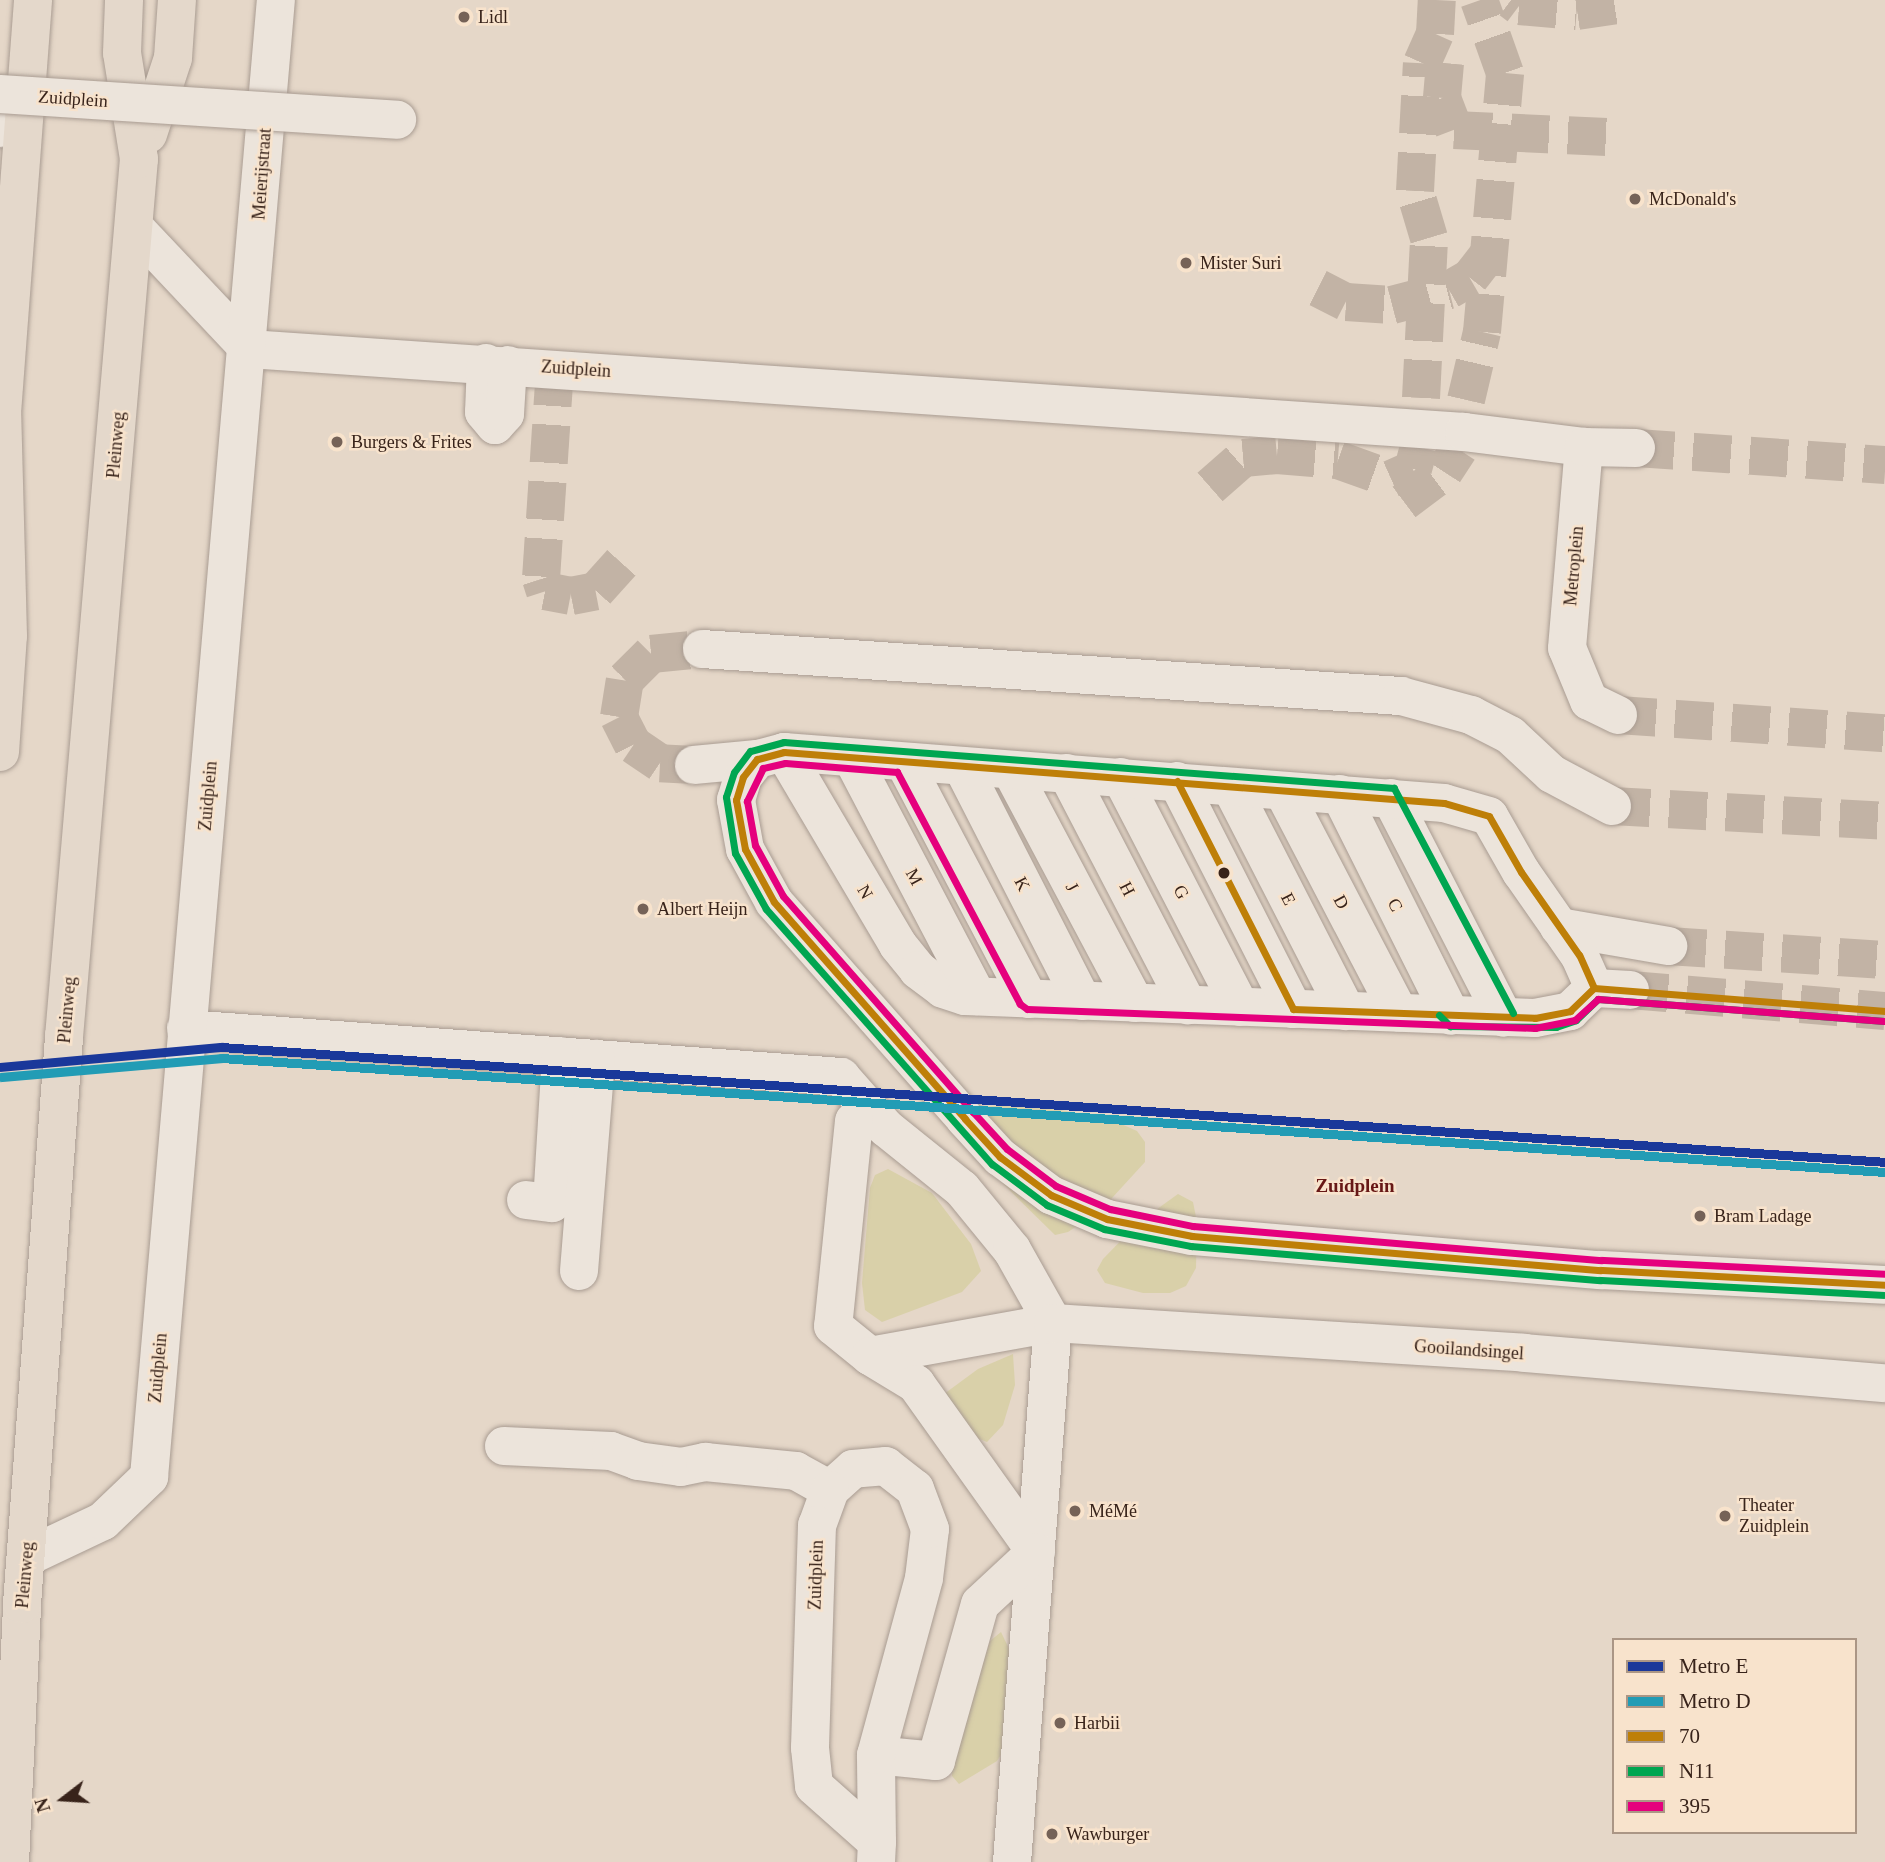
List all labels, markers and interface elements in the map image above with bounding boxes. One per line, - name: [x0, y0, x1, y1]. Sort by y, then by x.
- place label: Lidl: [478, 6, 508, 28]
- marker: Lidl: [456, 9, 472, 25]
- street label: Zuidplein: [37, 86, 109, 112]
- street label: Meierijstraat: [248, 127, 276, 221]
- place label: McDonald's: [1649, 188, 1736, 210]
- marker: McDonald's: [1627, 191, 1643, 207]
- place label: Mister Suri: [1200, 252, 1282, 274]
- marker: Mister Suri: [1178, 255, 1194, 271]
- street label: Zuidplein: [540, 356, 612, 382]
- street label: Pleinweg: [102, 411, 130, 479]
- place label: Burgers & Frites: [351, 431, 472, 453]
- marker: Burgers & Frites: [329, 434, 345, 450]
- street label: Metroplein: [1560, 525, 1588, 607]
- street label: Zuidplein: [194, 760, 222, 832]
- street label: M: [901, 865, 927, 889]
- unlabelled marker: [1217, 866, 1231, 880]
- street label: K: [1009, 873, 1035, 895]
- street label: H: [1114, 878, 1140, 900]
- street label: J: [1061, 879, 1083, 895]
- street label: N: [852, 881, 878, 903]
- street label: G: [1168, 881, 1194, 903]
- street label: E: [1276, 889, 1300, 909]
- street label: D: [1328, 891, 1354, 913]
- street label: C: [1383, 895, 1407, 915]
- place label: Albert Heijn: [657, 898, 747, 920]
- marker: Albert Heijn: [635, 901, 651, 917]
- street label: Pleinweg: [53, 976, 81, 1044]
- district label: Zuidplein: [1315, 1175, 1395, 1197]
- place label: Bram Ladage: [1714, 1205, 1811, 1227]
- marker: Bram Ladage: [1692, 1208, 1708, 1224]
- street label: Zuidplein: [144, 1332, 172, 1404]
- street label: Gooilandsingel: [1413, 1335, 1525, 1365]
- place label: Theater Zuidplein: [1739, 1495, 1809, 1538]
- place label: MéMé: [1089, 1500, 1137, 1522]
- marker: MéMé: [1067, 1503, 1083, 1519]
- marker: Theater Zuidplein: [1717, 1508, 1733, 1524]
- street label: Zuidplein: [804, 1540, 828, 1610]
- street label: Pleinweg: [11, 1541, 39, 1609]
- legend: [1612, 1638, 1857, 1834]
- text: Metro E: [1679, 1654, 1748, 1678]
- text: Metro D: [1679, 1689, 1751, 1713]
- place label: Harbii: [1074, 1712, 1120, 1734]
- marker: Harbii: [1052, 1715, 1068, 1731]
- text: 70: [1679, 1724, 1700, 1748]
- text: N11: [1679, 1759, 1714, 1783]
- north arrow: [28, 1764, 98, 1834]
- text: 395: [1679, 1794, 1711, 1818]
- text: N: [30, 1796, 54, 1815]
- place label: Wawburger: [1066, 1823, 1149, 1845]
- marker: Wawburger: [1044, 1826, 1060, 1842]

